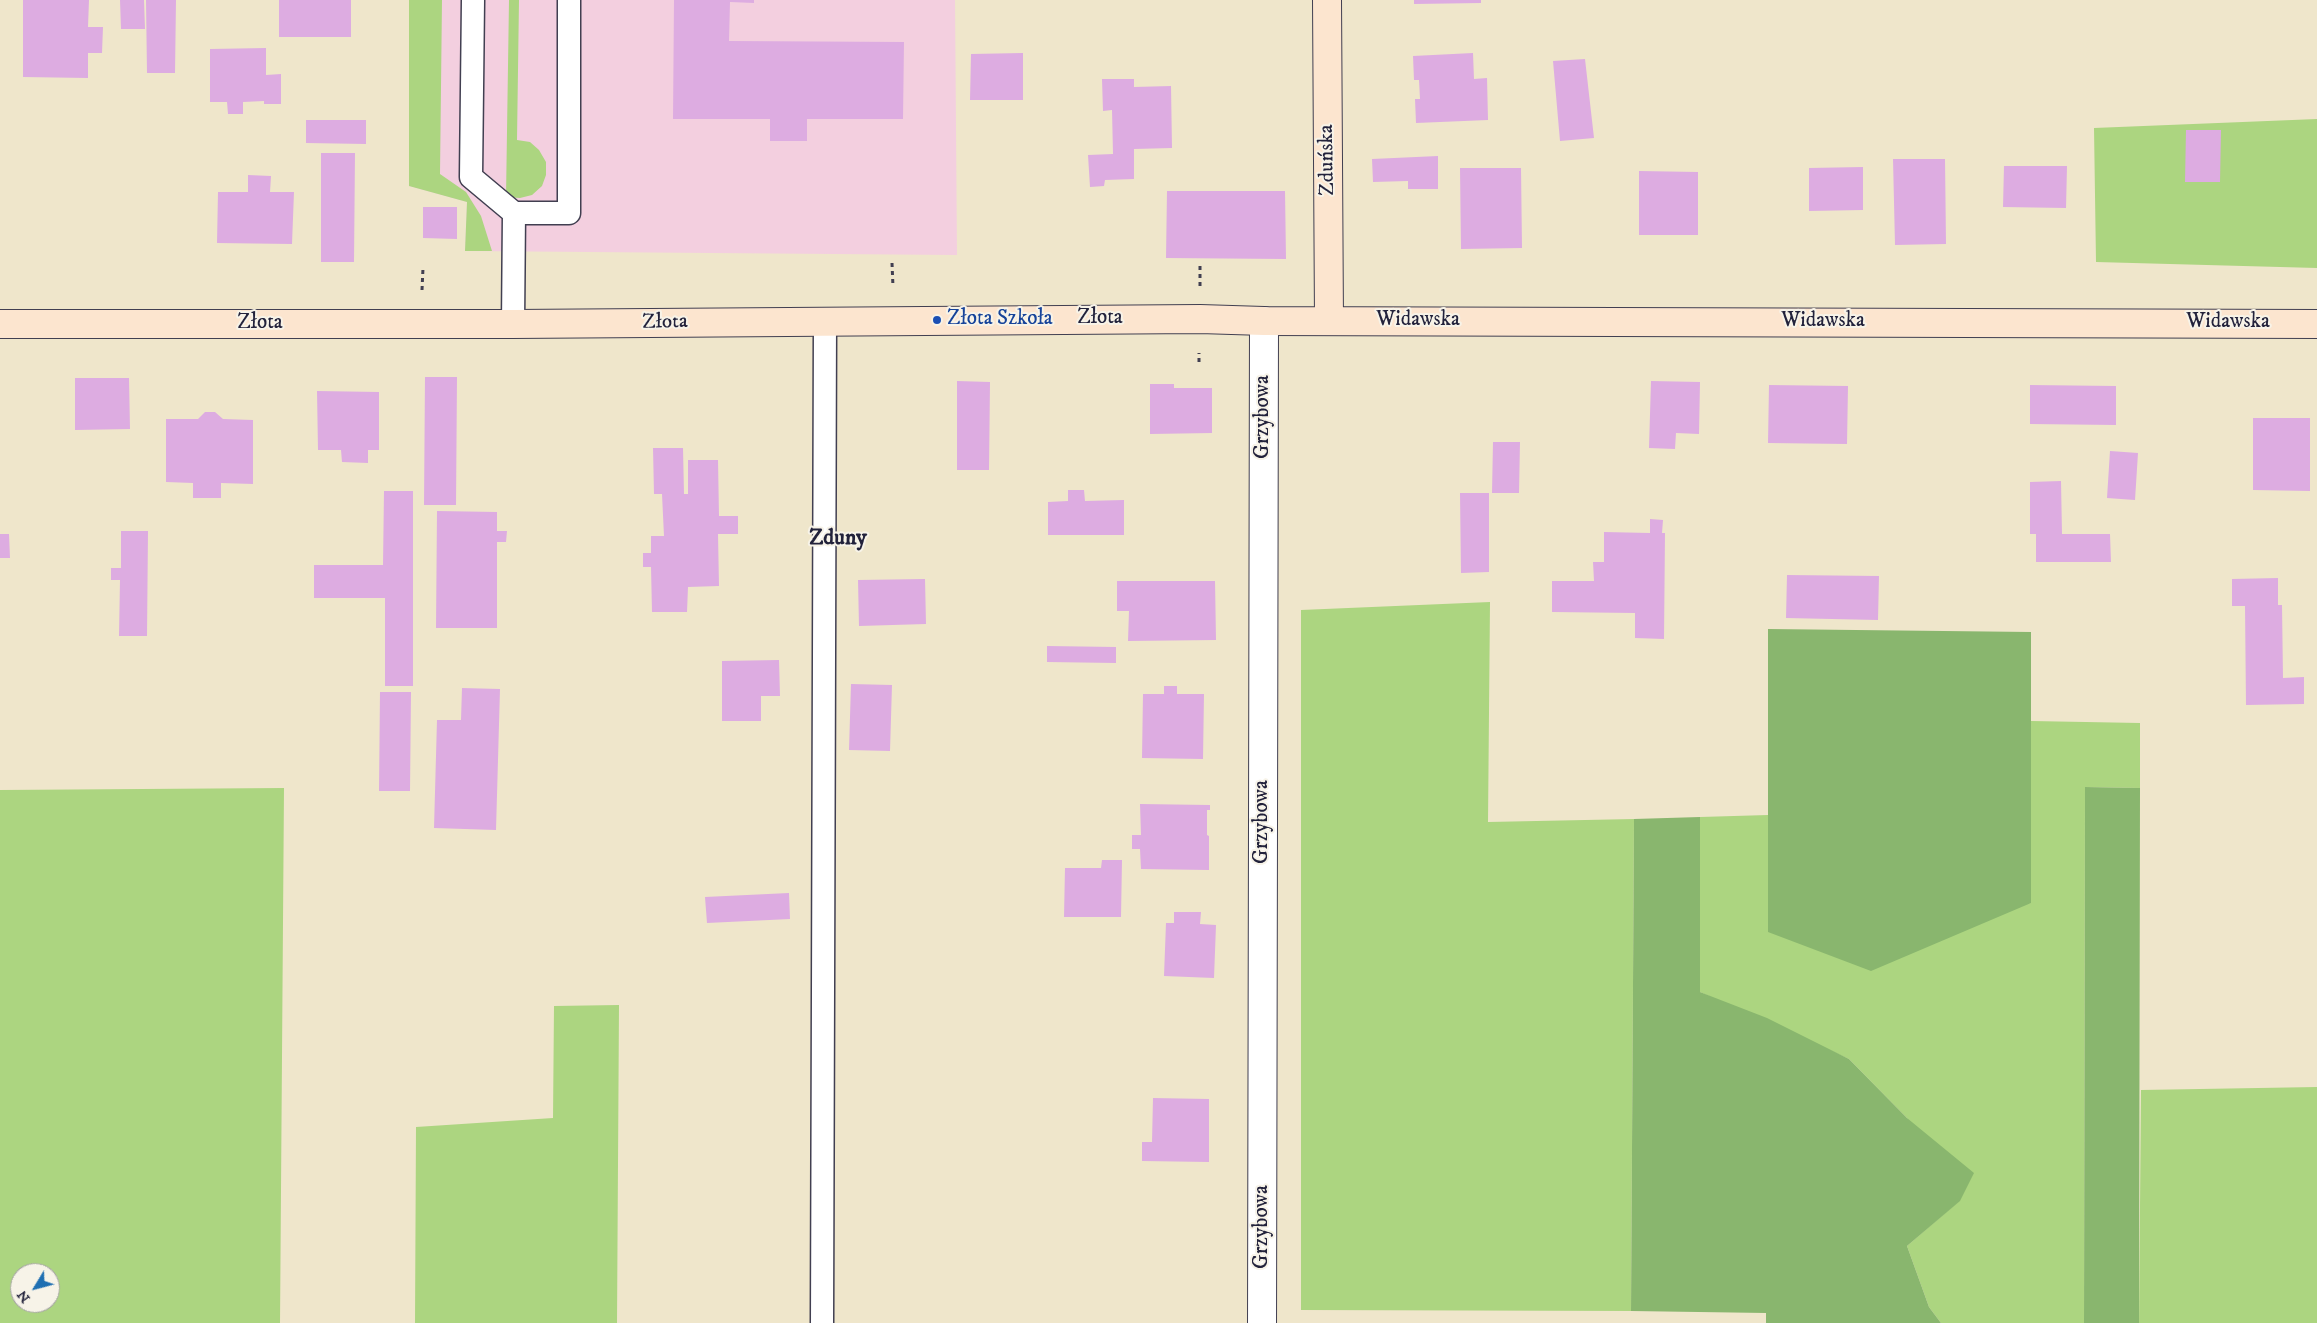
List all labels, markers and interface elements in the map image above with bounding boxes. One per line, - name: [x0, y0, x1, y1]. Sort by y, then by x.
- street label: Zduńska: [1315, 124, 1341, 196]
- street label: Złota: [1077, 306, 1123, 332]
- place label: Złota Szkoła: [947, 307, 1053, 333]
- street label: Widawska: [1376, 308, 1460, 334]
- street label: Widawska: [1781, 309, 1865, 335]
- street label: Złota: [642, 310, 688, 336]
- street label: Widawska: [2186, 310, 2270, 336]
- street label: Złota: [237, 311, 283, 337]
- marker: Złota Szkoła: [931, 314, 943, 326]
- street label: Grzybowa: [1251, 375, 1277, 459]
- district label: Zduny: [809, 526, 867, 552]
- street label: Grzybowa: [1250, 780, 1276, 864]
- street label: Grzybowa: [1250, 1185, 1276, 1269]
- north arrow: [10, 1263, 60, 1313]
- text: N: [13, 1286, 34, 1306]

